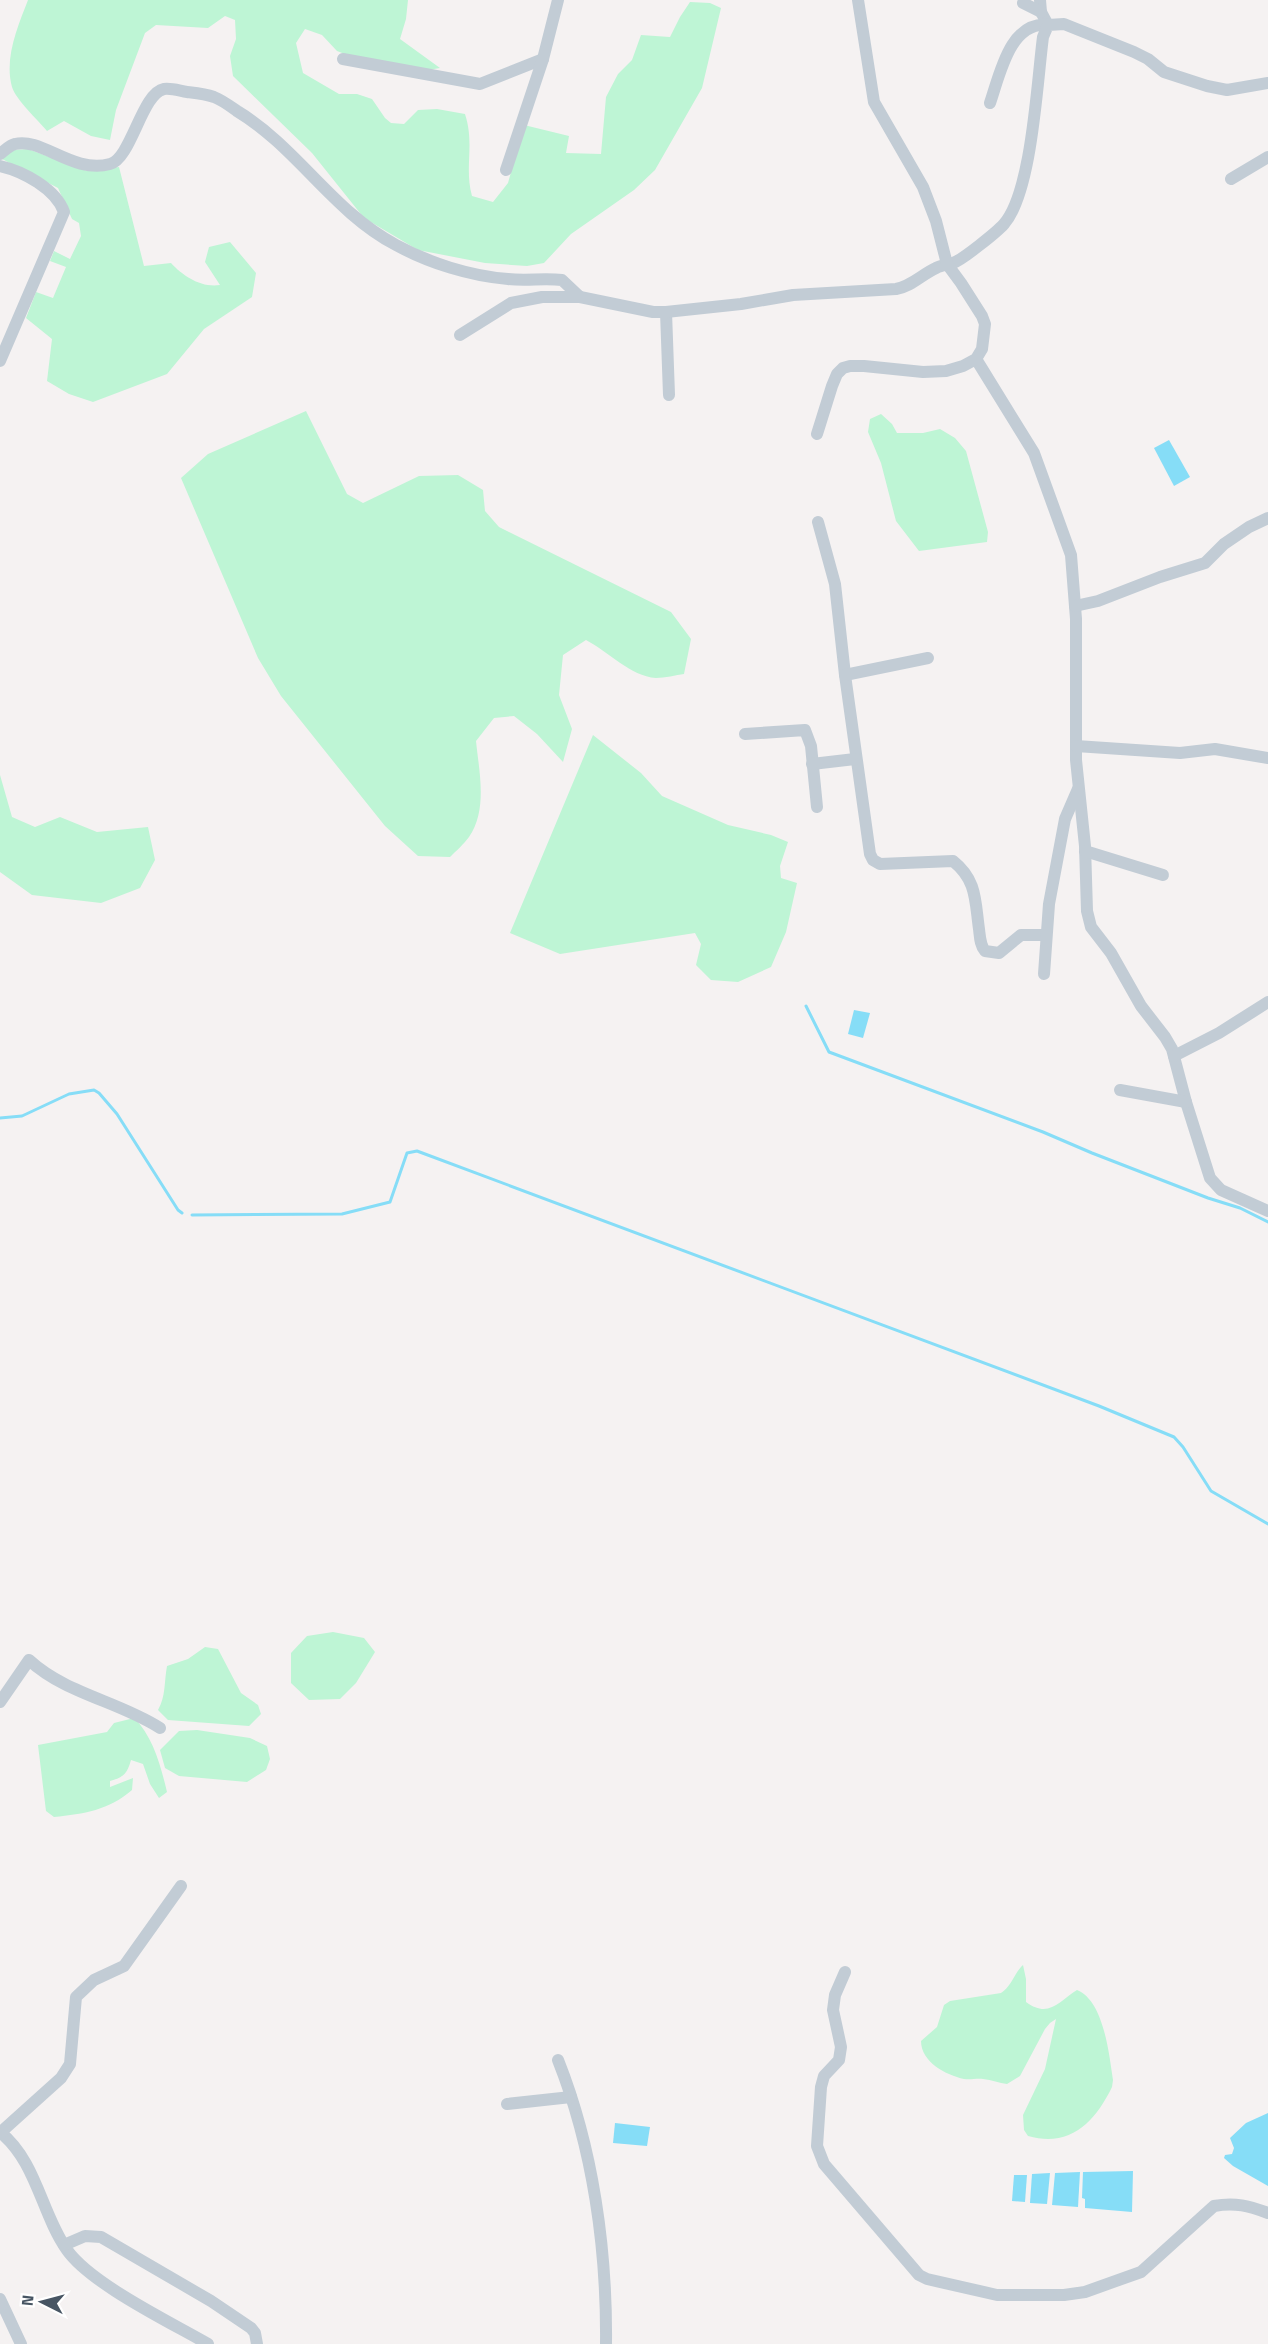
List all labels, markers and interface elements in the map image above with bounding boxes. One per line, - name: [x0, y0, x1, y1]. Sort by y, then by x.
- north arrow: [12, 2272, 72, 2332]
- text: N: [15, 2294, 40, 2307]

